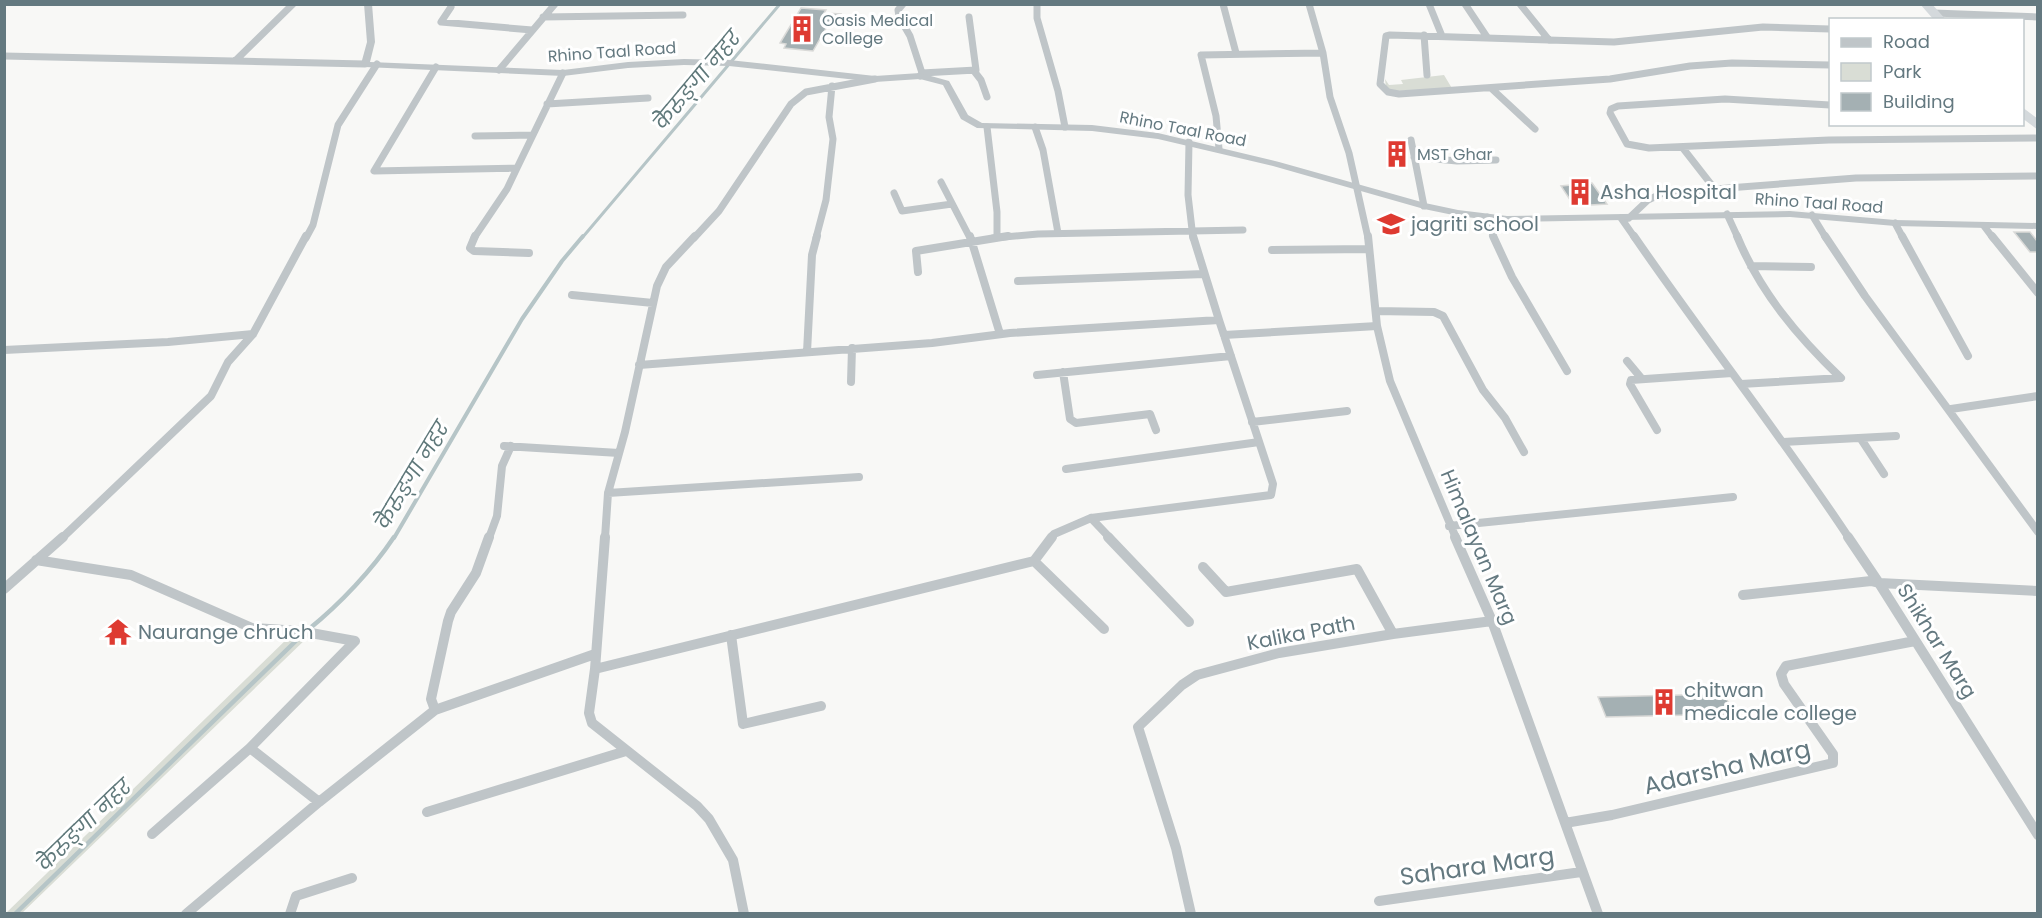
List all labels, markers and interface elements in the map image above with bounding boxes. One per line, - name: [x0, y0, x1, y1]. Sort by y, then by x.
- place label: Oasis Medical College: [822, 9, 933, 50]
- building icon: Oasis Medical College: [787, 14, 817, 44]
- legend: [1829, 18, 2024, 126]
- water label: केेरुङ्गा नहर: [647, 22, 749, 136]
- text: Road: [1883, 29, 1930, 54]
- street label: Rhino Taal Road: [547, 36, 677, 68]
- text: Park: [1883, 59, 1922, 84]
- text: Building: [1883, 89, 1955, 114]
- street label: Rhino Taal Road: [1118, 105, 1248, 153]
- building icon: MST Ghar: [1382, 139, 1412, 169]
- place label: MST Ghar: [1417, 143, 1493, 166]
- building icon: Asha Hospital: [1565, 177, 1595, 207]
- place label: Asha Hospital: [1600, 178, 1737, 206]
- street label: Rhino Taal Road: [1754, 187, 1884, 219]
- school or university icon: jagriti school: [1376, 209, 1406, 239]
- place label: jagriti school: [1410, 210, 1539, 238]
- water label: केेरुङ्गा नहर: [368, 413, 457, 534]
- street label: Himalayan Marg: [1434, 465, 1524, 629]
- street label: Shikhar Marg: [1891, 578, 1983, 704]
- street label: Kalika Path: [1244, 609, 1358, 657]
- temple icon: Naurange chruch: [103, 617, 133, 647]
- place label: Naurange chruch: [138, 618, 314, 646]
- place label: chitwan medicale college: [1684, 676, 1857, 727]
- building icon: chitwan medicale college: [1649, 687, 1679, 717]
- street label: Adarsha Marg: [1640, 732, 1814, 802]
- water label: केेरुङ्गा नहर: [30, 771, 140, 877]
- street label: Sahara Marg: [1398, 839, 1556, 893]

